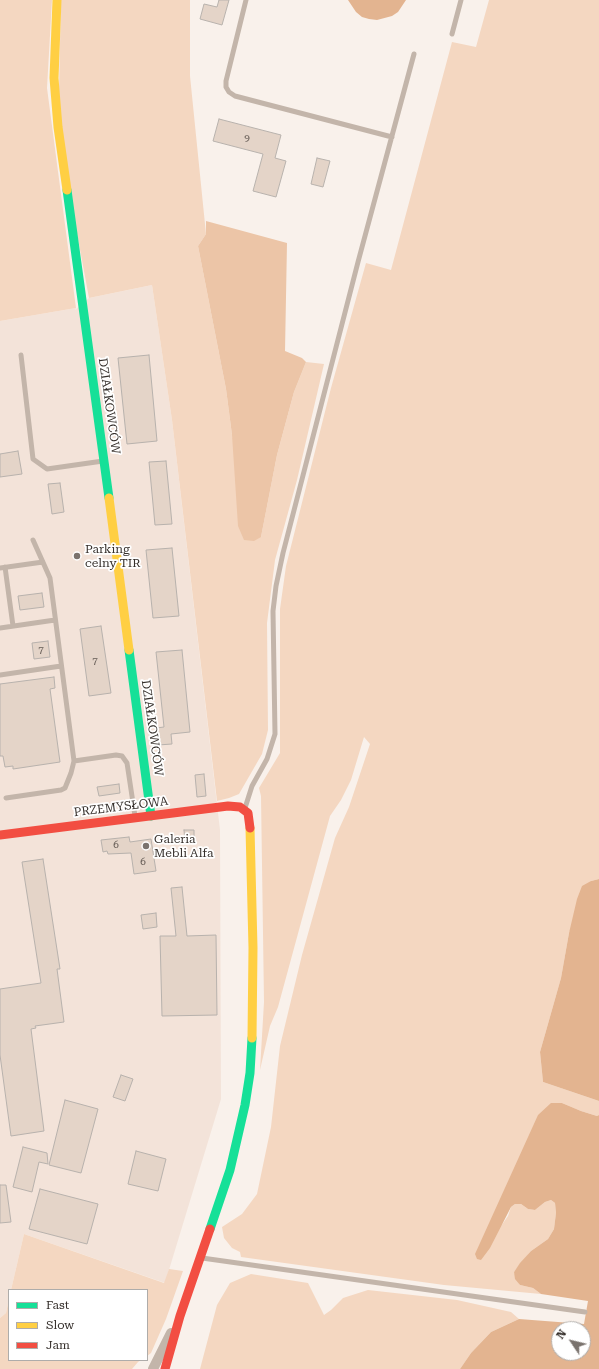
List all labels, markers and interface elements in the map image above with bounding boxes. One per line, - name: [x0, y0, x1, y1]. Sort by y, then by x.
- house number: 9: [244, 132, 250, 144]
- street label: DZIAŁKOWCÓW: [95, 357, 123, 455]
- place label: Parking celny TIR: [85, 542, 140, 570]
- marker: Parking celny TIR: [72, 551, 82, 561]
- house number: 7: [38, 644, 44, 656]
- house number: 7: [92, 655, 98, 667]
- street label: DZIAŁKOWCÓW: [138, 679, 166, 777]
- street label: PRZEMYSŁOWA: [73, 794, 169, 820]
- place label: Galeria Mebli Alfa: [154, 832, 213, 860]
- house number: 6: [113, 839, 119, 851]
- marker: Galeria Mebli Alfa: [141, 841, 151, 851]
- house number: 6: [140, 856, 146, 868]
- legend: [8, 1289, 148, 1361]
- text: Fast: [46, 1298, 69, 1312]
- text: Slow: [46, 1318, 74, 1332]
- north arrow: [551, 1321, 591, 1361]
- text: N: [554, 1327, 569, 1342]
- text: Jam: [46, 1338, 70, 1352]

